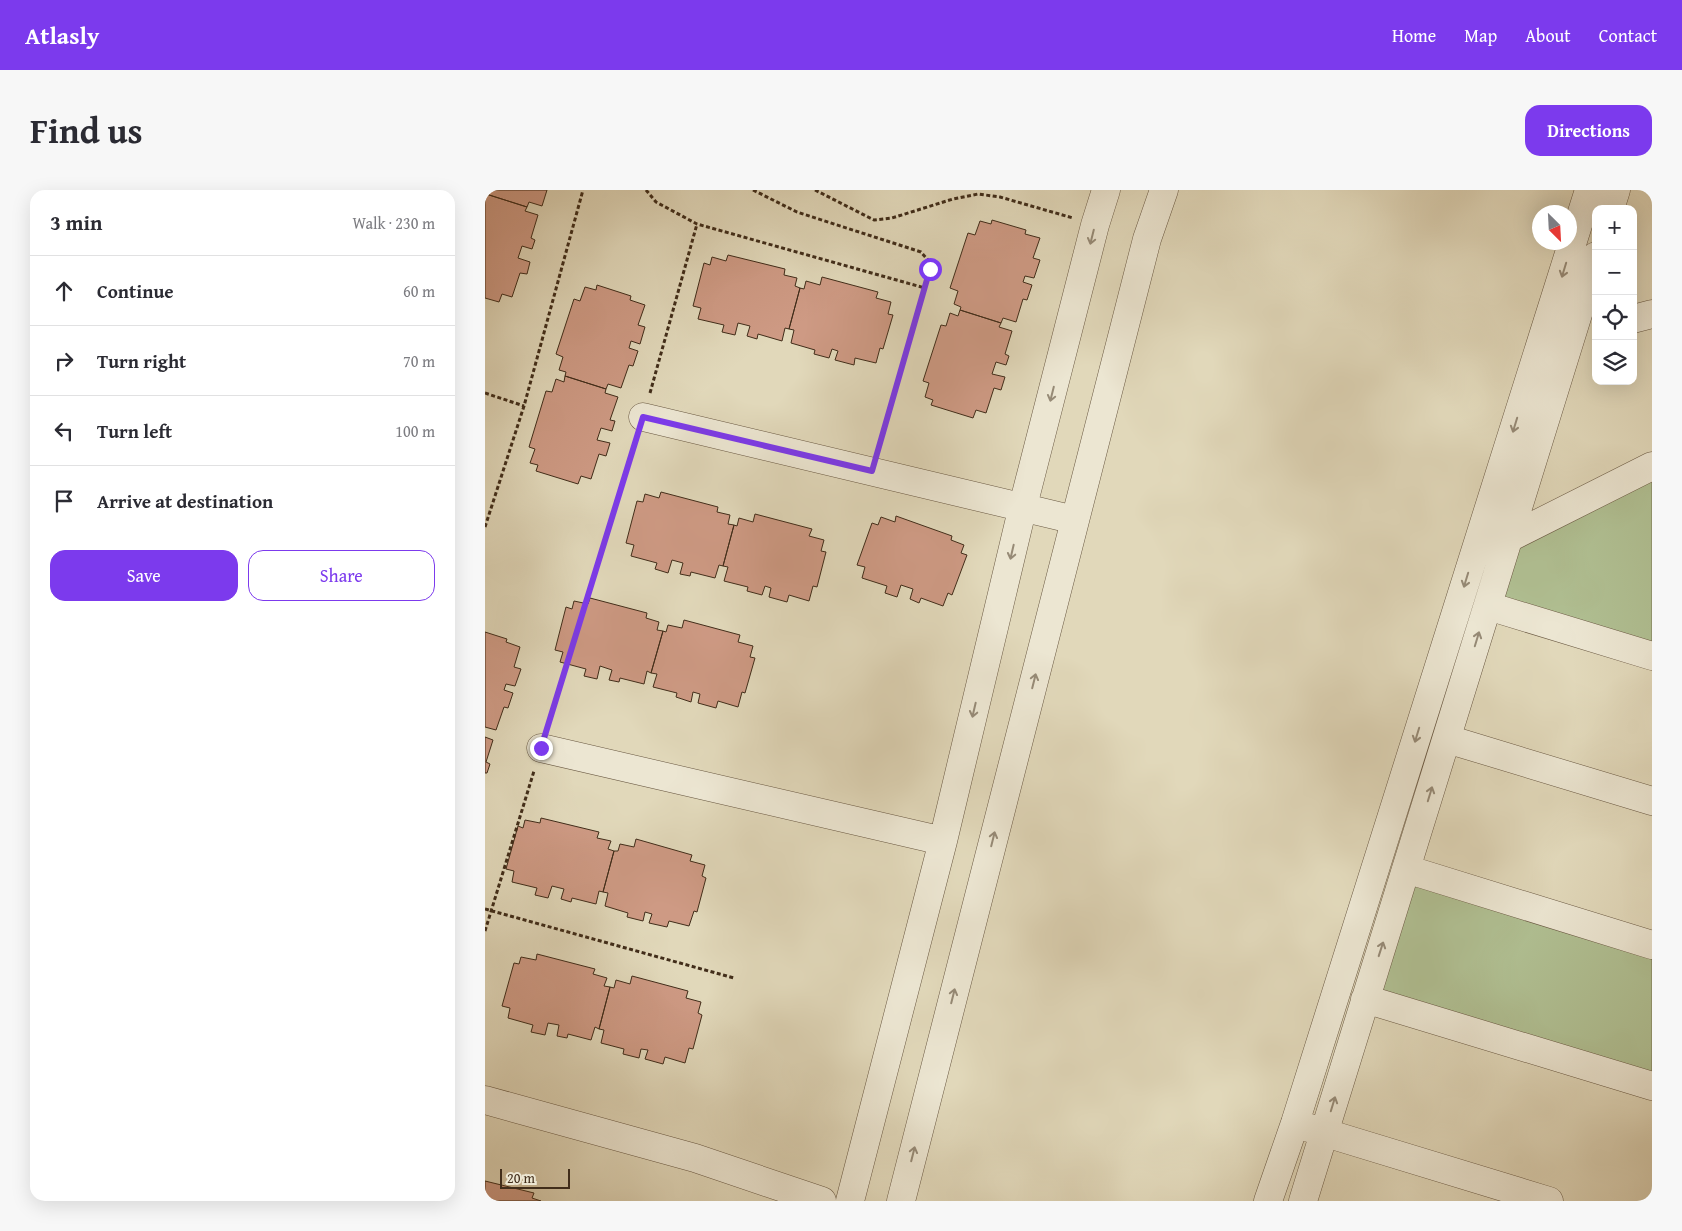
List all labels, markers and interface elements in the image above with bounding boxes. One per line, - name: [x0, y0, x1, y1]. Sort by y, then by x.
- text: Atlasly: [25, 18, 99, 53]
- text: Home: [1392, 22, 1436, 49]
- text: Map: [1464, 22, 1497, 49]
- text: About: [1525, 22, 1571, 49]
- text: Contact: [1599, 22, 1657, 49]
- text: Find us: [30, 105, 143, 156]
- button: Directions: [1525, 105, 1652, 156]
- north arrow: [1532, 205, 1577, 250]
- map controls: [1592, 205, 1637, 385]
- button: +: [1592, 205, 1637, 250]
- text: 3 min: [50, 207, 102, 238]
- text: Walk · 230 m: [352, 211, 435, 235]
- one-way arrow: [1087, 228, 1096, 244]
- button: −: [1592, 250, 1637, 295]
- route start: [919, 258, 942, 281]
- one-way arrow: [1558, 262, 1568, 278]
- icon: ahead: [50, 277, 78, 305]
- text: Continue: [97, 277, 174, 305]
- text: 60 m: [403, 279, 435, 303]
- button: locate: [1592, 295, 1637, 340]
- button: layers: [1592, 340, 1637, 385]
- icon: right: [50, 347, 78, 375]
- text: Turn right: [97, 347, 186, 375]
- text: 70 m: [403, 349, 435, 373]
- one-way arrow: [1046, 386, 1056, 402]
- icon: left: [50, 417, 78, 445]
- text: Turn left: [97, 417, 172, 445]
- one-way arrow: [1509, 417, 1519, 433]
- text: 100 m: [395, 419, 435, 443]
- icon: arrive: [50, 487, 78, 515]
- text: Arrive at destination: [97, 487, 273, 515]
- one-way arrow: [1007, 543, 1016, 559]
- button: Save: [50, 550, 238, 601]
- button: Share: [248, 550, 435, 601]
- one-way arrow: [1460, 571, 1470, 587]
- one-way arrow: [1473, 631, 1483, 647]
- one-way arrow: [1029, 674, 1039, 690]
- one-way arrow: [969, 701, 978, 717]
- one-way arrow: [1412, 726, 1421, 742]
- route end: [530, 737, 553, 760]
- one-way arrow: [1425, 786, 1435, 802]
- one-way arrow: [989, 831, 998, 847]
- one-way arrow: [1377, 942, 1387, 958]
- one-way arrow: [949, 989, 958, 1005]
- one-way arrow: [1328, 1097, 1338, 1113]
- one-way arrow: [909, 1146, 918, 1162]
- scale bar: [500, 1166, 570, 1189]
- text: 20 m: [507, 1168, 535, 1188]

